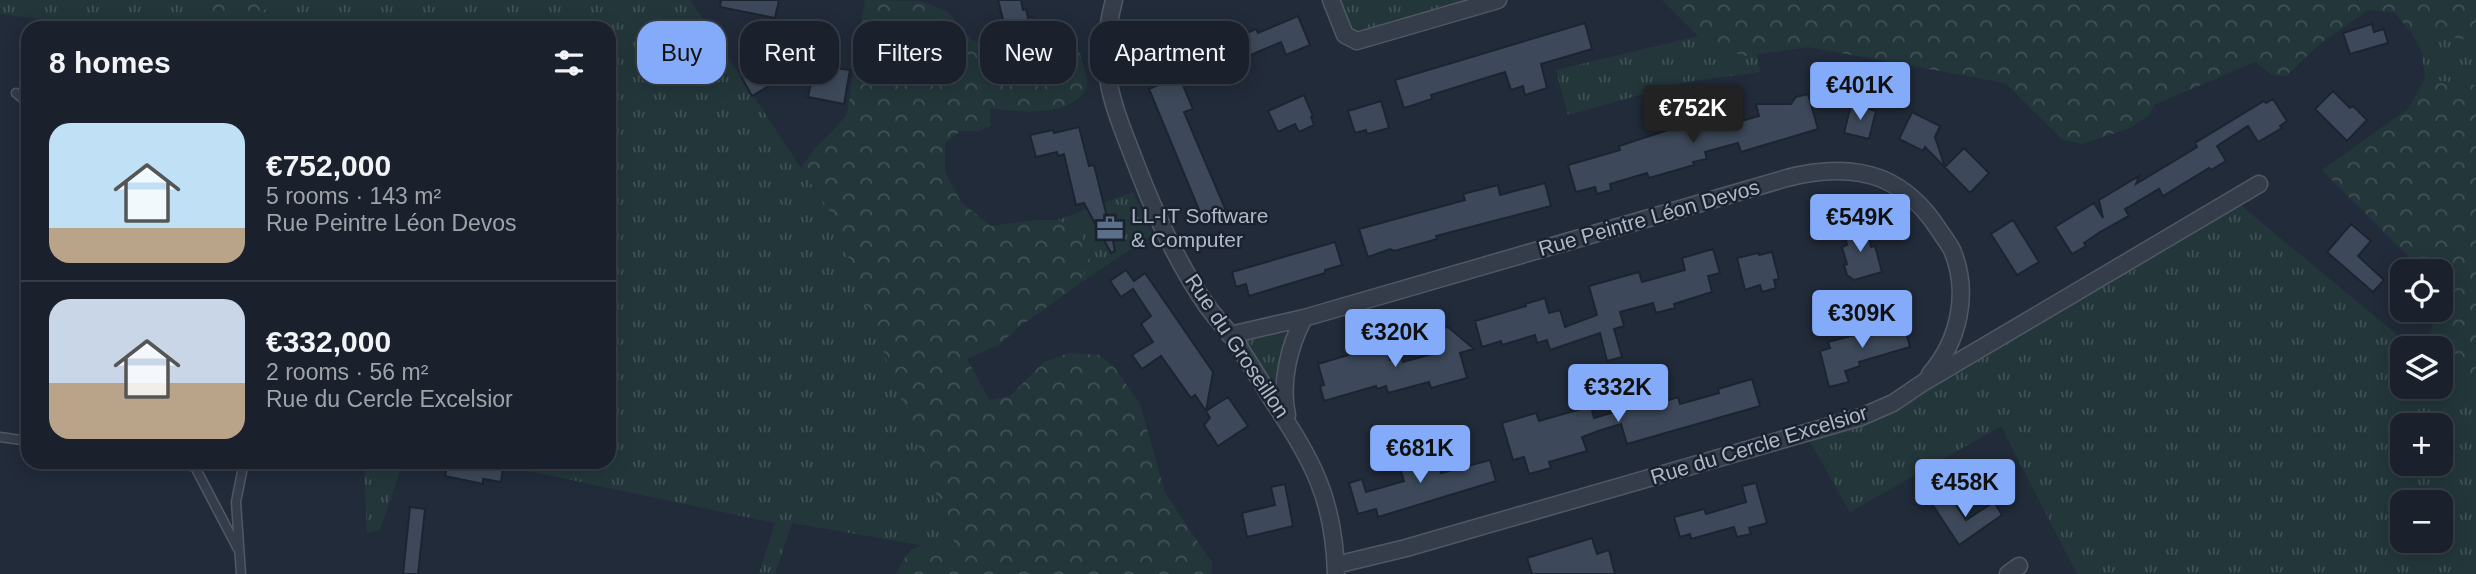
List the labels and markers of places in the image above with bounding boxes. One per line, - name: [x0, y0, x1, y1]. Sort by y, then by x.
- pin: €401K: [1811, 62, 1909, 122]
- pin: €752K: [1644, 86, 1742, 145]
- pin: €549K: [1811, 194, 1909, 254]
- place label: LL-IT Software & Computer: [1131, 204, 1268, 251]
- office icon: LL-IT Software & Computer: [1095, 213, 1125, 243]
- pin: €309K: [1813, 290, 1911, 350]
- pin: €320K: [1346, 310, 1444, 369]
- pin: €332K: [1569, 364, 1667, 424]
- pin: €681K: [1371, 426, 1469, 485]
- pin: €458K: [1916, 460, 2014, 519]

